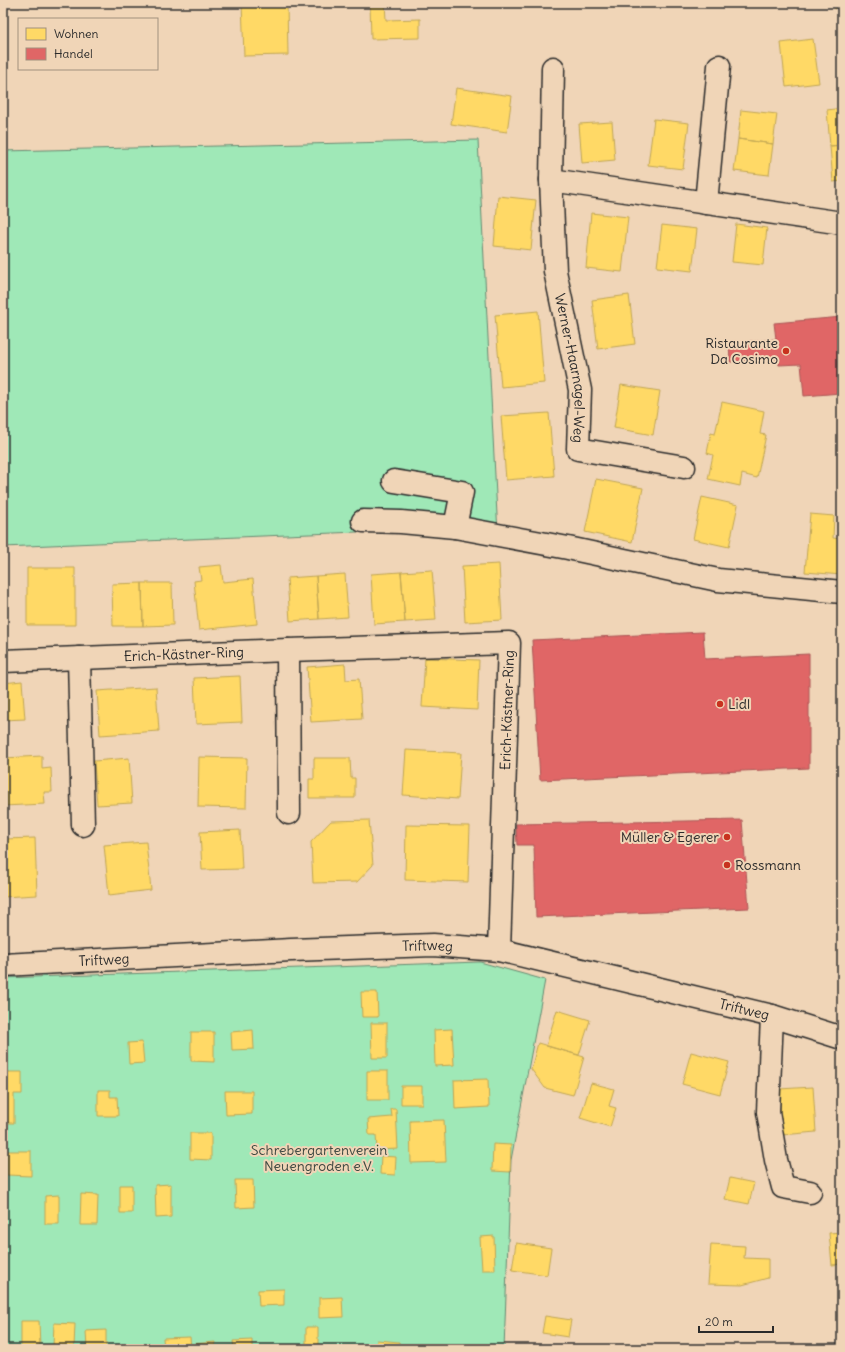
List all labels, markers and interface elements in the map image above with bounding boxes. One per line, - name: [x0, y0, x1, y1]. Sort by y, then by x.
- legend: [18, 18, 158, 70]
- text: Wohnen: [54, 26, 99, 41]
- text: Handel: [54, 46, 93, 61]
- street label: Werner-Haarnagel-Weg: [551, 292, 589, 443]
- place label: Ristaurante Da Cosimo: [705, 334, 778, 368]
- marker: Ristaurante Da Cosimo: [781, 346, 791, 356]
- street label: Erich-Kästner-Ring: [123, 643, 244, 665]
- street label: Erich-Kästner-Ring: [496, 650, 518, 770]
- place label: Lidl: [728, 695, 750, 713]
- marker: Lidl: [715, 699, 725, 709]
- place label: Müller & Egerer: [621, 828, 719, 846]
- marker: Müller & Egerer: [722, 832, 732, 842]
- place label: Rossmann: [735, 856, 801, 874]
- marker: Rossmann: [722, 860, 732, 870]
- street label: Triftweg: [402, 936, 454, 955]
- street label: Triftweg: [78, 949, 130, 970]
- street label: Triftweg: [717, 995, 771, 1024]
- park label: Schrebergartenverein Neuengroden e.V.: [251, 1141, 387, 1175]
- scale bar: [699, 1308, 773, 1334]
- text: 20 m: [705, 1314, 733, 1329]

